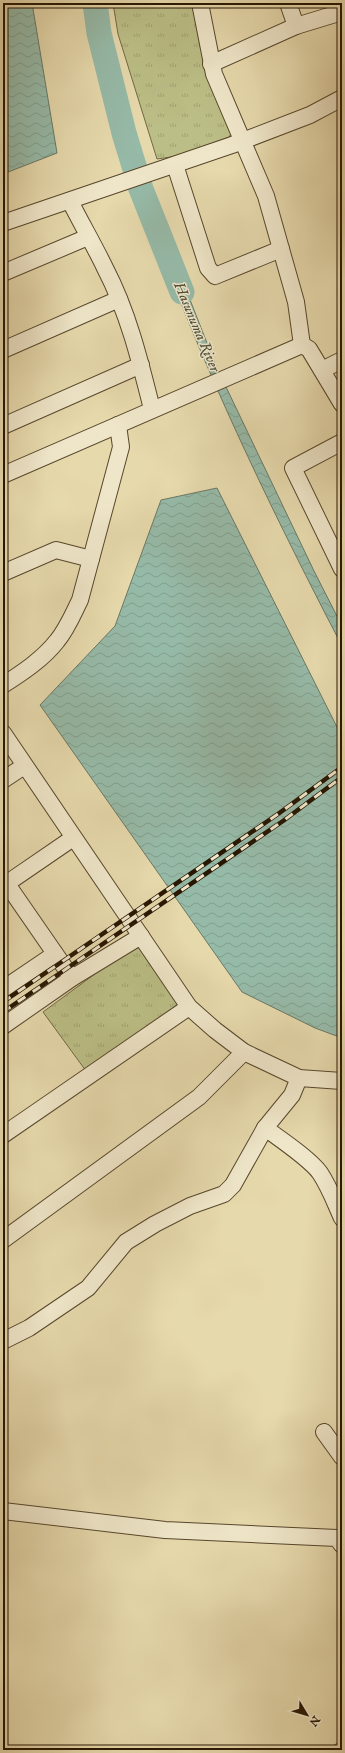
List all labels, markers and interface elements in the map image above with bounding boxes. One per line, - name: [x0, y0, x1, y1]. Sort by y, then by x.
- water label: Hasunuma River: [169, 278, 225, 376]
- north arrow: [287, 1695, 327, 1735]
- text: N: [305, 1712, 323, 1729]

